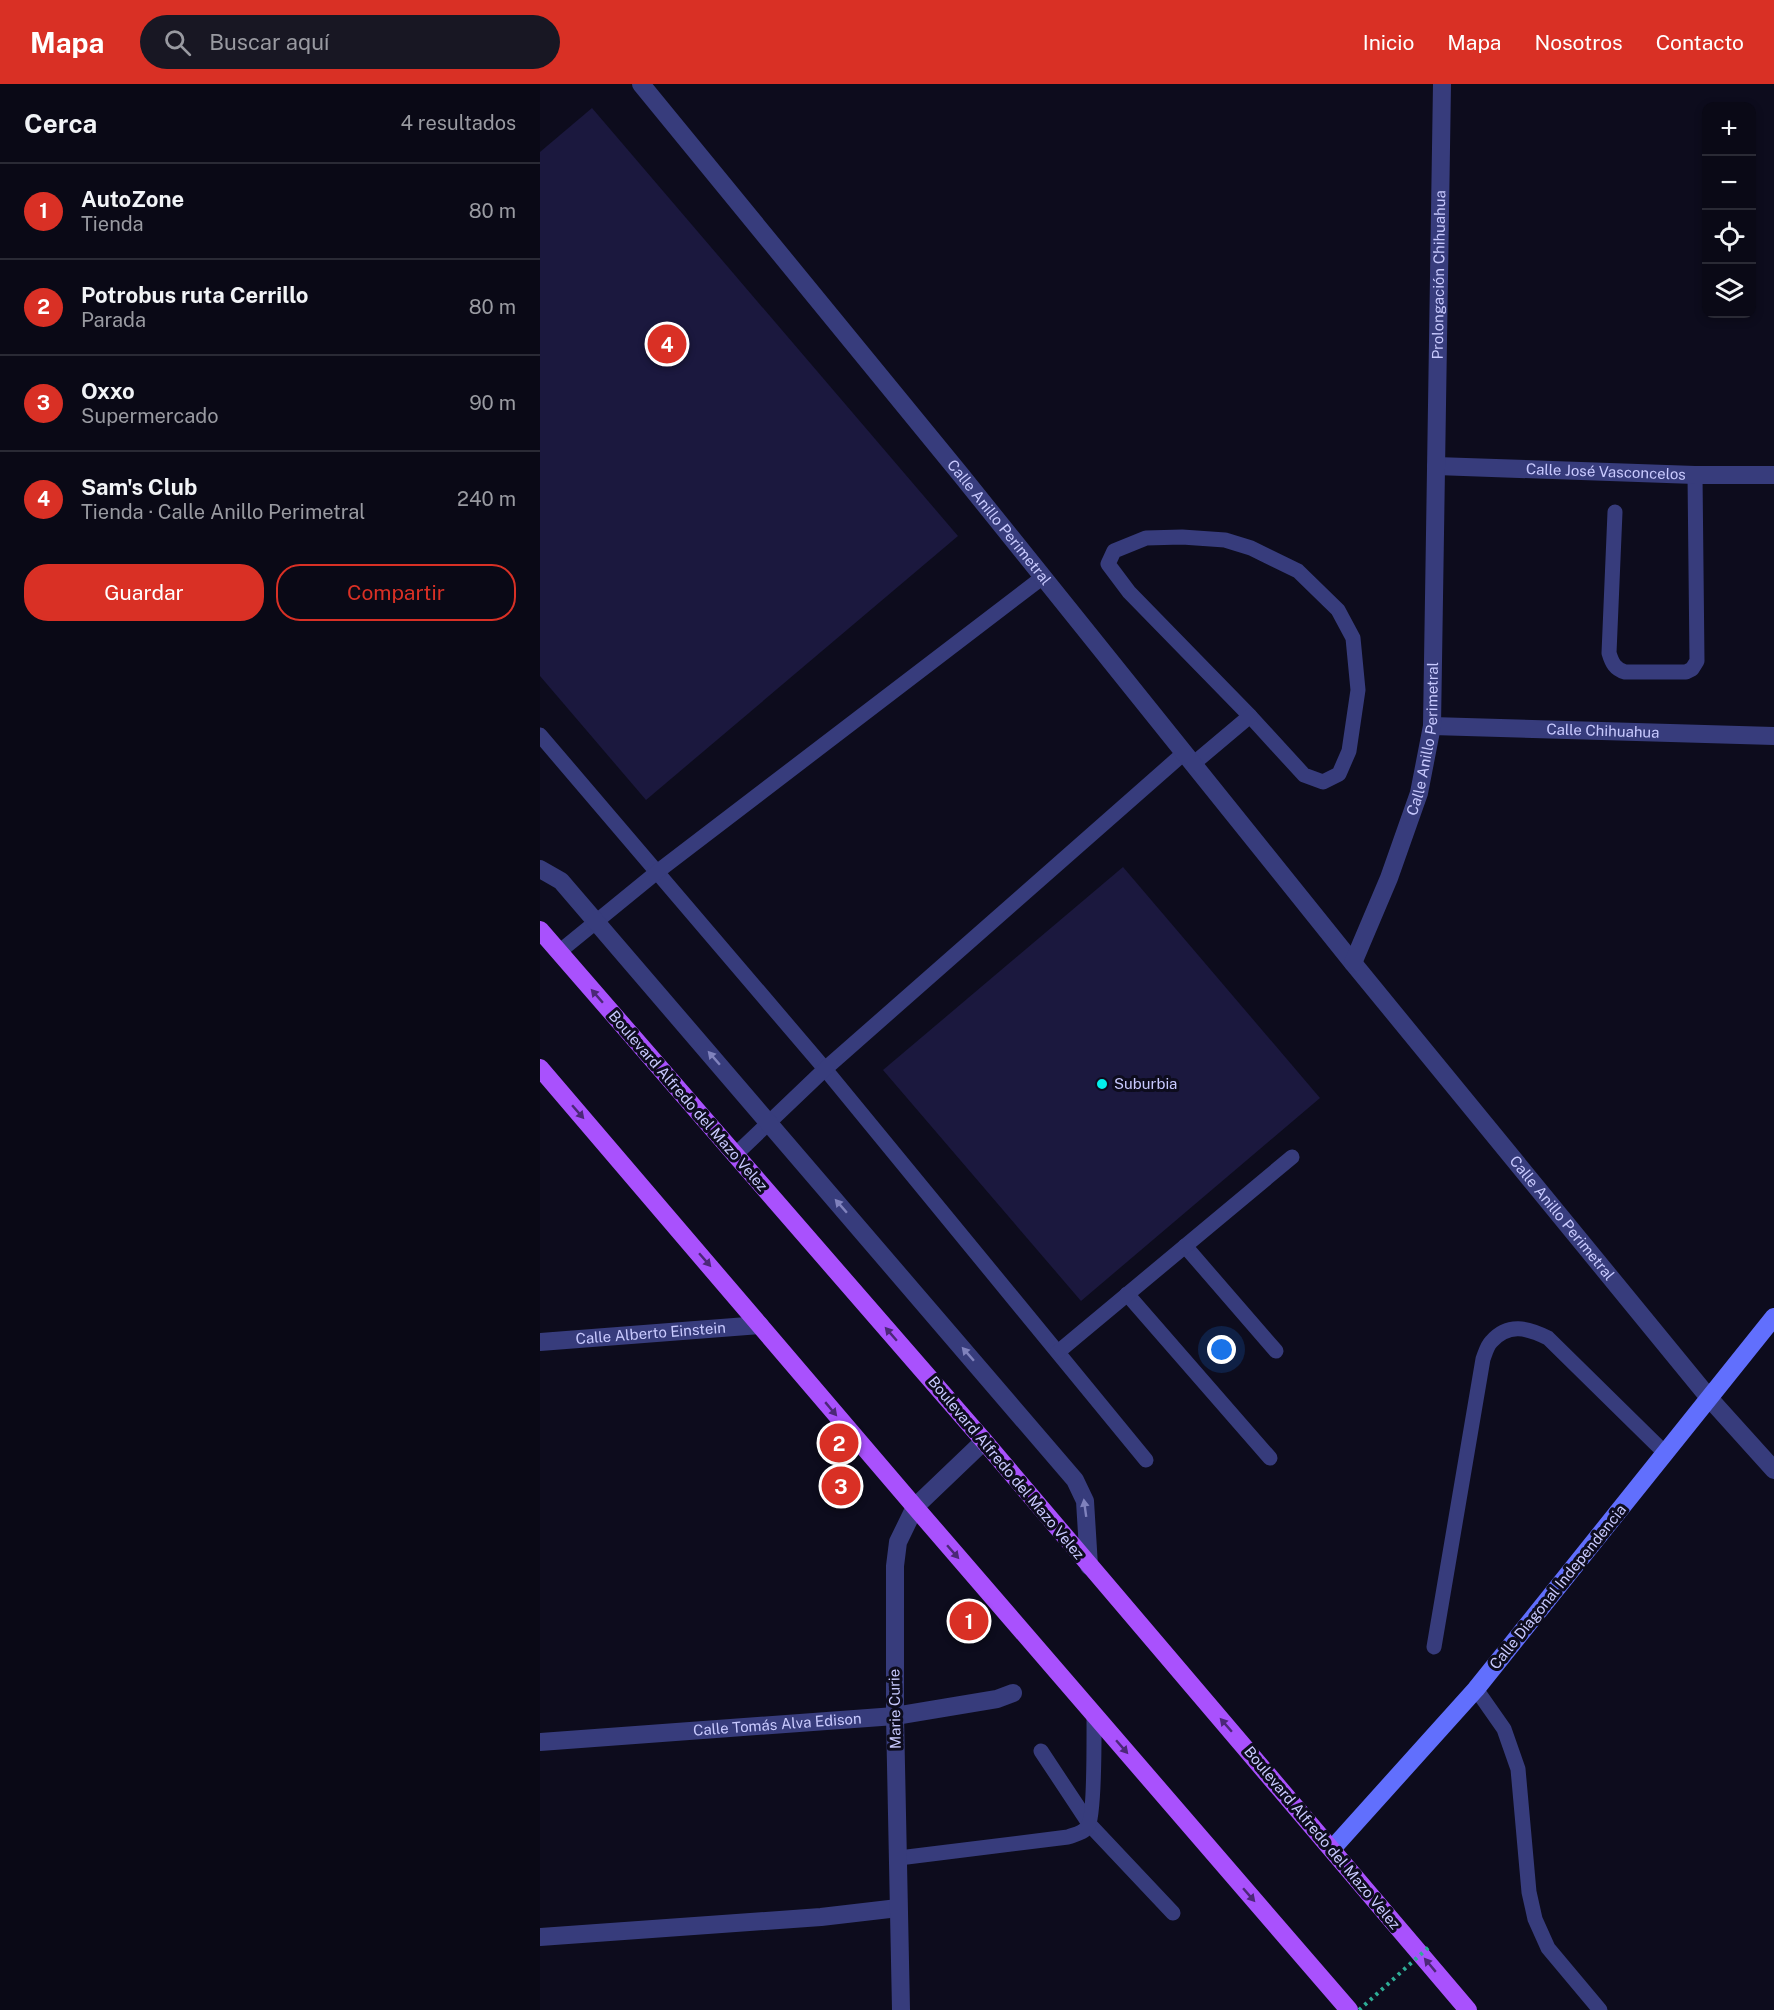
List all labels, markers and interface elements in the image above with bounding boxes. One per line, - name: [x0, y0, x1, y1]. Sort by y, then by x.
- search box: [140, 15, 560, 69]
- text: Mapa: [30, 26, 104, 59]
- icon: search: [161, 26, 194, 59]
- text: Buscar aquí: [209, 29, 329, 55]
- text: Inicio: [1363, 30, 1414, 55]
- text: Mapa: [1447, 30, 1501, 55]
- text: Nosotros: [1534, 30, 1623, 55]
- text: Contacto: [1656, 30, 1744, 55]
- map controls: [1702, 102, 1756, 318]
- button: +: [1702, 102, 1756, 156]
- text: Cerca: [24, 108, 97, 139]
- text: 4 resultados: [400, 111, 516, 135]
- button: −: [1702, 156, 1756, 210]
- text: AutoZone: [81, 186, 184, 212]
- street label: Prolongación Chihuahua: [1429, 190, 1448, 359]
- text: 1: [39, 199, 48, 223]
- text: 80 m: [469, 199, 516, 223]
- button: locate: [1702, 210, 1756, 264]
- text: Tienda: [81, 212, 144, 236]
- button: layers: [1702, 264, 1756, 318]
- text: Potrobus ruta Cerrillo: [81, 282, 308, 308]
- text: 2: [37, 295, 50, 319]
- text: 80 m: [469, 295, 516, 319]
- text: Parada: [81, 308, 146, 332]
- pin: 4: [648, 322, 686, 366]
- text: Oxxo: [81, 378, 135, 404]
- text: 3: [37, 391, 50, 415]
- text: 90 m: [469, 391, 516, 415]
- text: Supermercado: [81, 404, 219, 428]
- street label: Calle Anillo Perimetral: [944, 456, 1055, 588]
- street label: Calle José Vasconcelos: [1526, 460, 1686, 483]
- text: Sam's Club: [81, 474, 197, 500]
- text: 4: [37, 487, 50, 511]
- text: 240 m: [457, 487, 516, 511]
- text: Tienda · Calle Anillo Perimetral: [81, 500, 365, 524]
- button: Guardar: [24, 564, 264, 621]
- button: Compartir: [276, 564, 516, 621]
- street label: Calle Anillo Perimetral: [1403, 662, 1441, 818]
- street label: Calle Chihuahua: [1546, 720, 1660, 741]
- one-way arrow: [591, 988, 604, 1004]
- street label: Boulevard Alfredo del Mazo Velez: [605, 1007, 771, 1194]
- one-way arrow: [707, 1051, 721, 1066]
- place label: Suburbia: [1114, 1075, 1177, 1092]
- marker: Suburbia: [1095, 1077, 1109, 1091]
- one-way arrow: [571, 1104, 584, 1119]
- street label: Calle Anillo Perimetral: [1506, 1152, 1618, 1284]
- one-way arrow: [835, 1198, 848, 1214]
- one-way arrow: [698, 1252, 711, 1268]
- street label: Calle Alberto Einstein: [575, 1319, 726, 1347]
- one-way arrow: [885, 1327, 898, 1342]
- your location: [1207, 1335, 1236, 1364]
- one-way arrow: [962, 1347, 975, 1362]
- street label: Boulevard Alfredo del Mazo Velez: [925, 1373, 1088, 1563]
- one-way arrow: [824, 1401, 837, 1416]
- pin: 2: [820, 1420, 858, 1466]
- pin: 3: [822, 1464, 860, 1508]
- one-way arrow: [1081, 1498, 1090, 1517]
- street label: Calle Diagonal Independencia: [1486, 1501, 1629, 1672]
- one-way arrow: [947, 1544, 960, 1560]
- pin: 1: [950, 1598, 988, 1644]
- street label: Marie Curie: [885, 1669, 904, 1749]
- street label: Calle Tomás Alva Edison: [693, 1709, 862, 1739]
- one-way arrow: [1220, 1718, 1233, 1733]
- one-way arrow: [1115, 1739, 1128, 1754]
- street label: Boulevard Alfredo del Mazo Velez: [1241, 1743, 1404, 1933]
- one-way arrow: [1243, 1887, 1256, 1903]
- one-way arrow: [1424, 1957, 1437, 1973]

